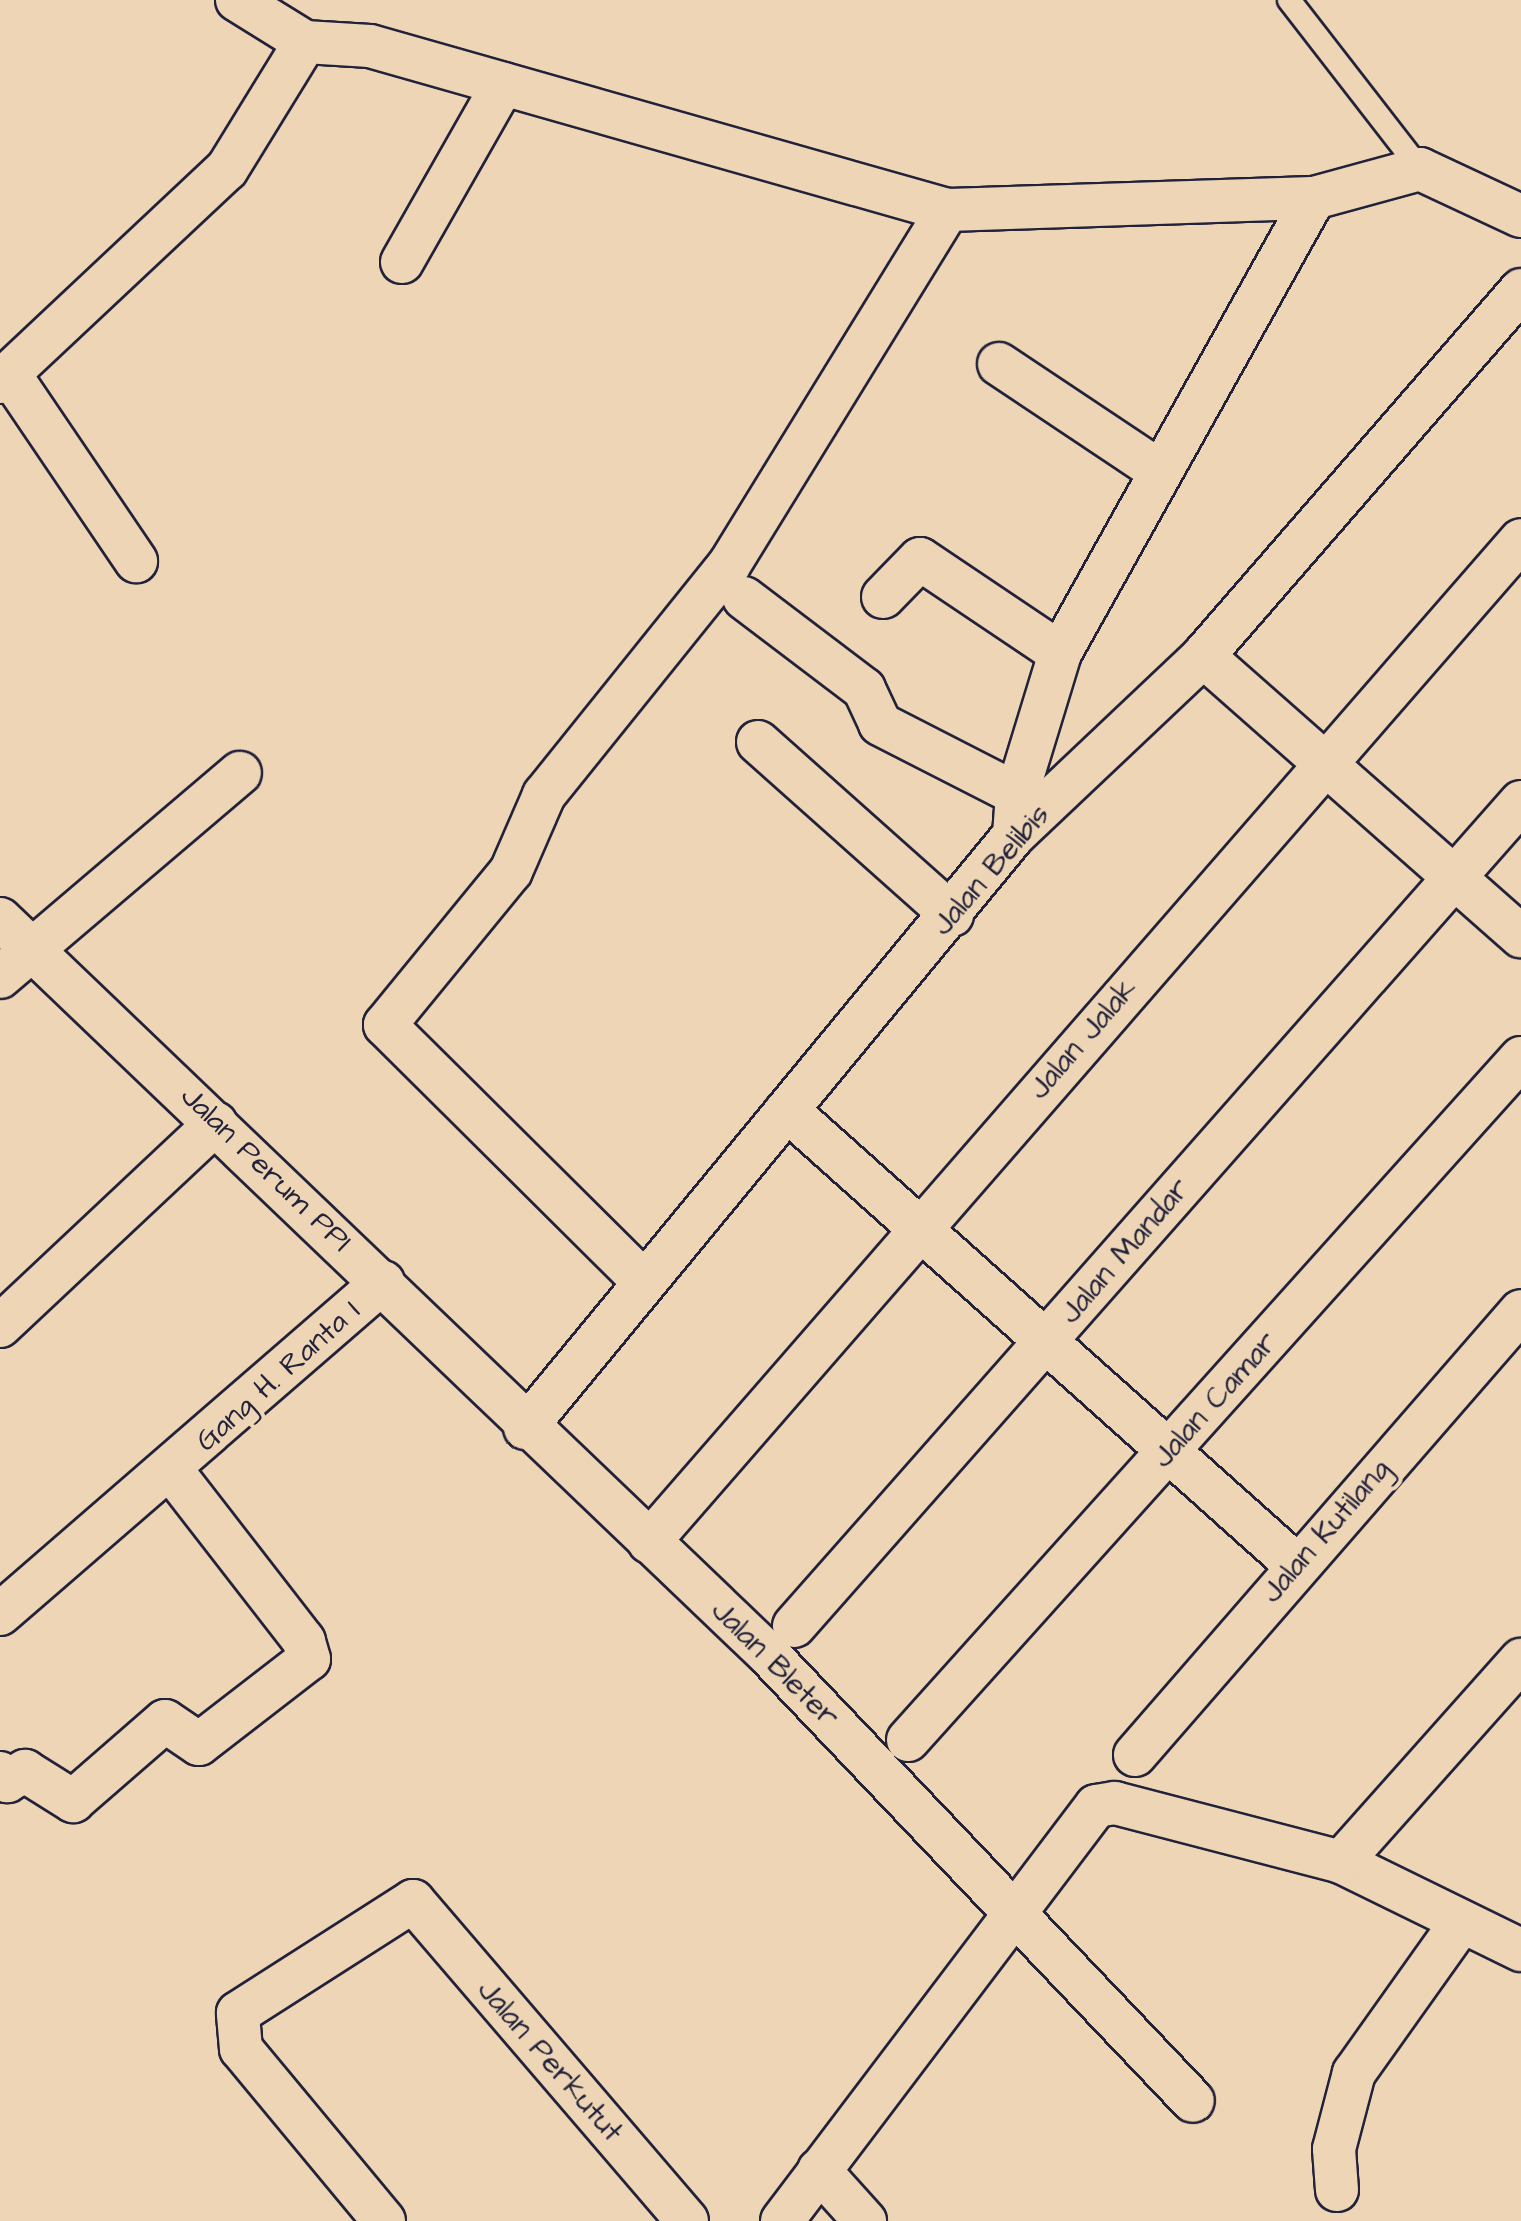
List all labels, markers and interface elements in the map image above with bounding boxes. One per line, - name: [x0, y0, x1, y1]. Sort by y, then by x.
- street label: Jalan Belibis: [924, 797, 1058, 943]
- street label: Jalan Jalak: [1021, 971, 1145, 1107]
- street label: Jalan Perum PPI: [173, 1078, 359, 1260]
- street label: Jalan Mandar: [1052, 1171, 1198, 1331]
- street label: Gang H. Ranta I: [188, 1293, 368, 1459]
- street label: Jalan Camar: [1145, 1325, 1285, 1475]
- street label: Jalan Kutilang: [1254, 1452, 1398, 1610]
- street label: Jalan Bleter: [704, 1593, 846, 1735]
- street label: Jalan Perkutut: [470, 1973, 630, 2149]

